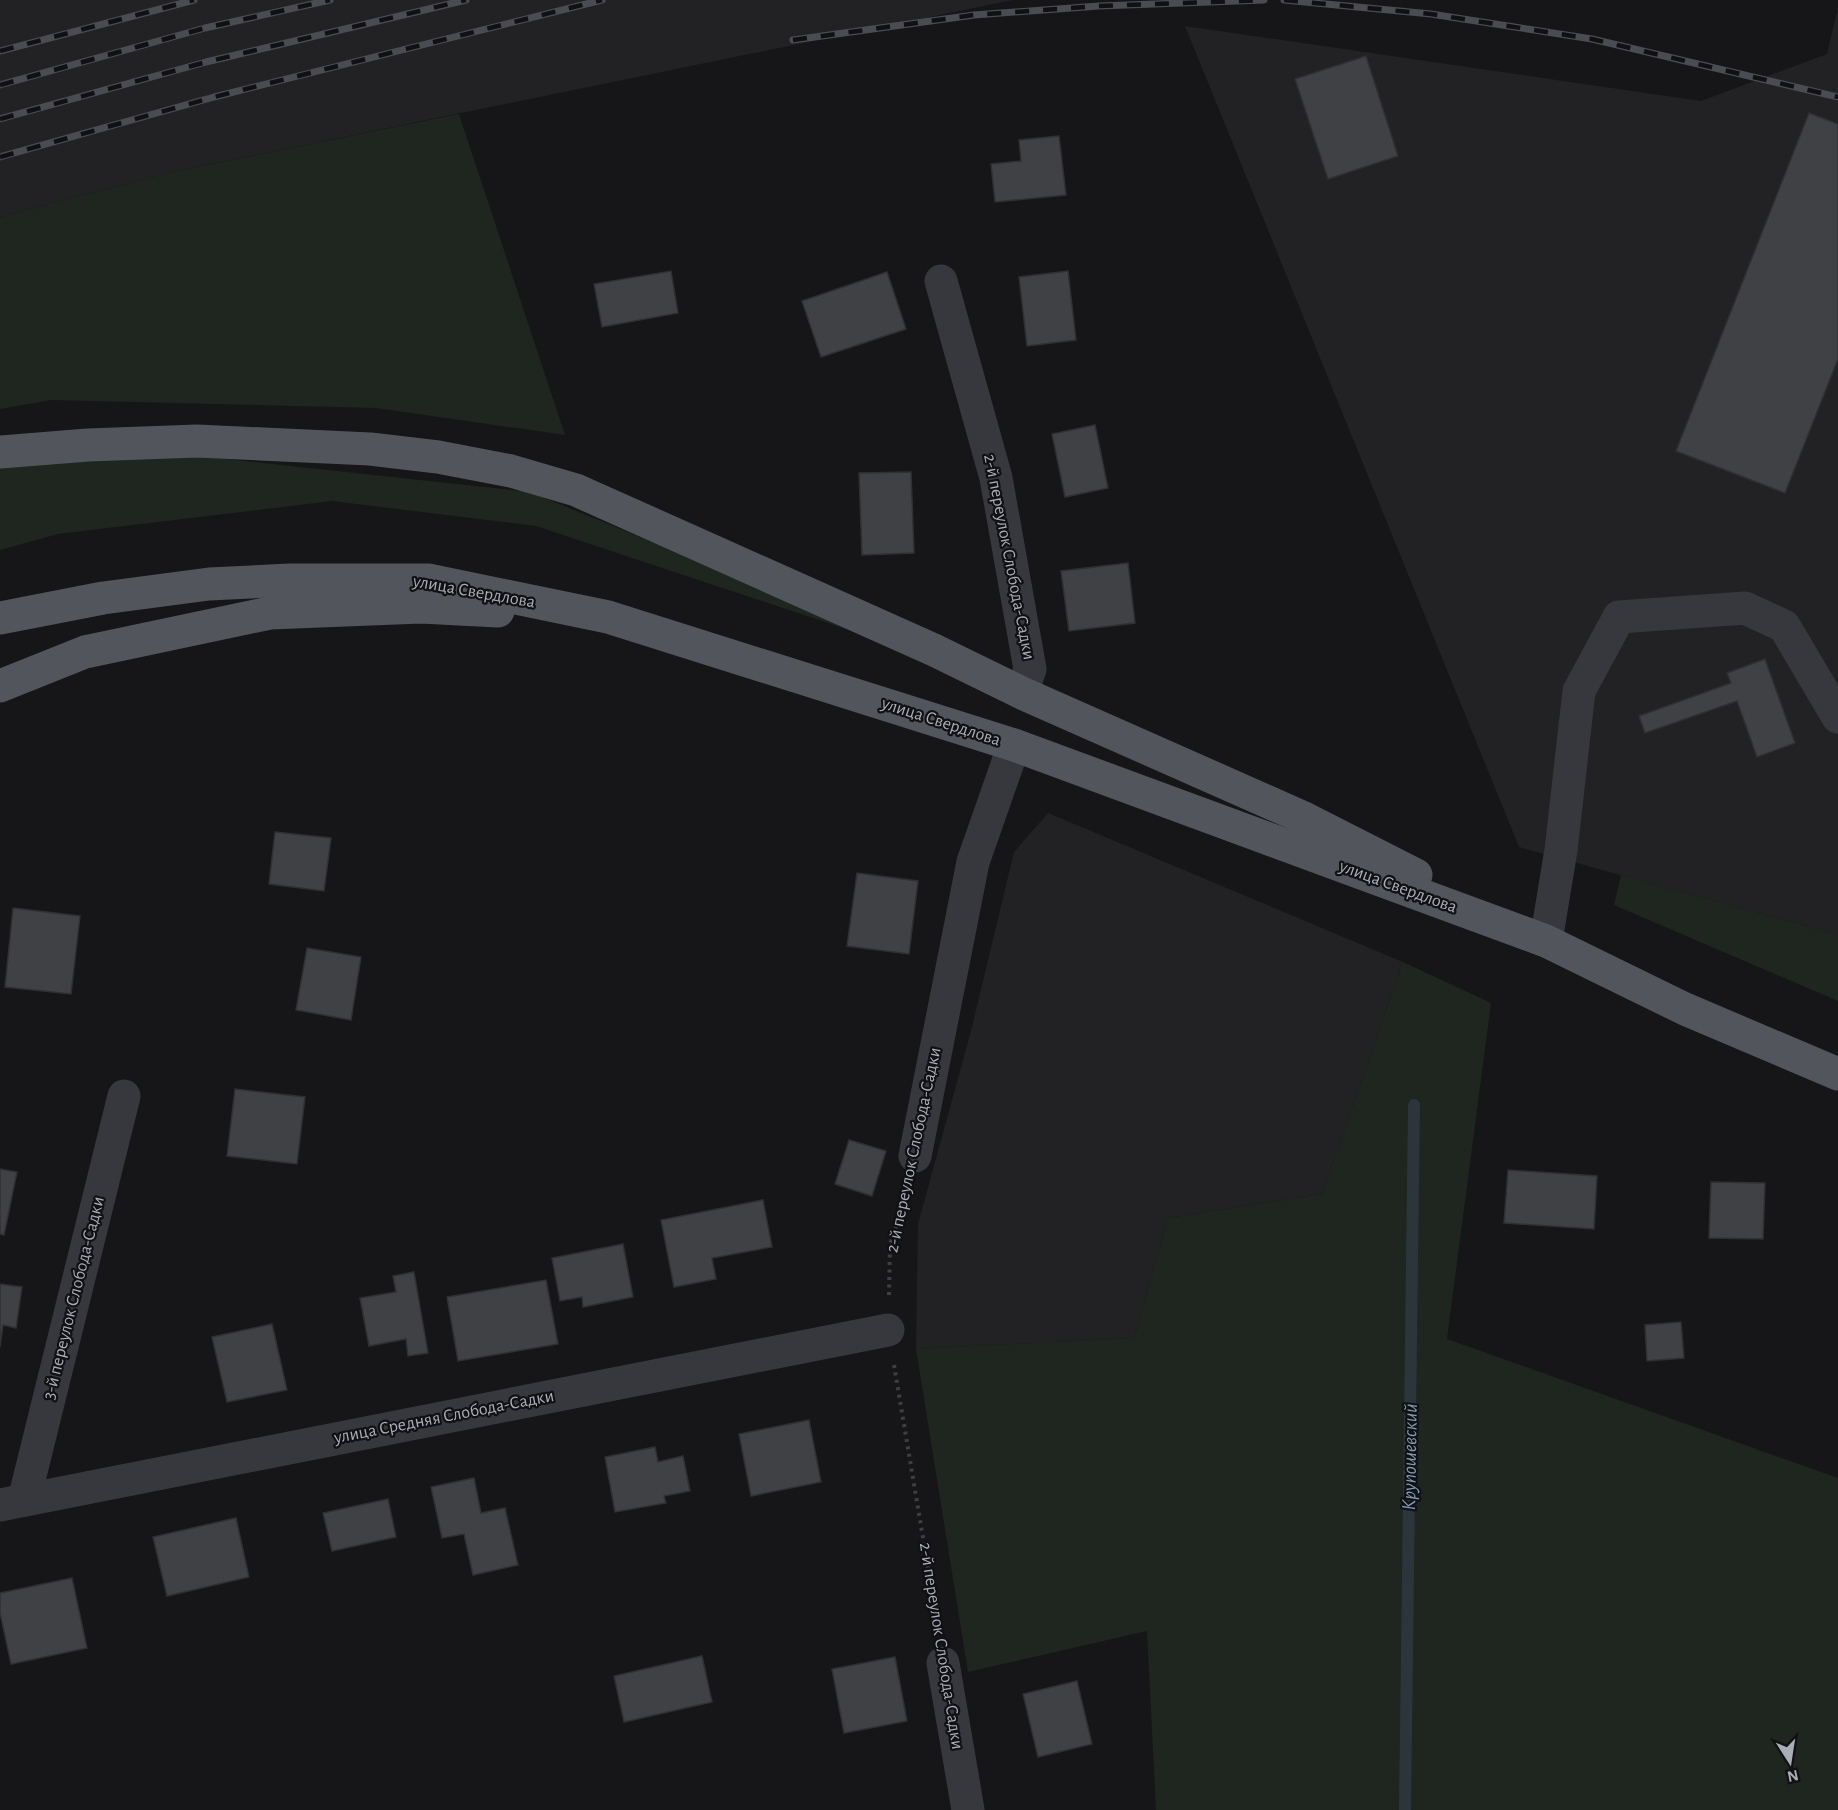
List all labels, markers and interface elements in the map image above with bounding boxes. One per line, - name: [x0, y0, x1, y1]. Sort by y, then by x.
- street label: 2-й переулок Слобода-Садки: [980, 452, 1039, 662]
- street label: улица Свердлова: [411, 572, 537, 612]
- street label: улица Свердлова: [878, 694, 1003, 750]
- street label: улица Свердлова: [1336, 857, 1459, 917]
- street label: 2-й переулок Слобода-Садки: [882, 1045, 945, 1254]
- street label: 3-й переулок Слобода-Садки: [39, 1194, 108, 1401]
- street label: улица Средняя Слобода-Садки: [331, 1386, 556, 1447]
- water label: Крупошевский: [1399, 1403, 1421, 1511]
- street label: 2-й переулок Слобода-Садки: [916, 1541, 967, 1751]
- north arrow: [1760, 1732, 1820, 1792]
- text: N: [1786, 1767, 1800, 1785]

